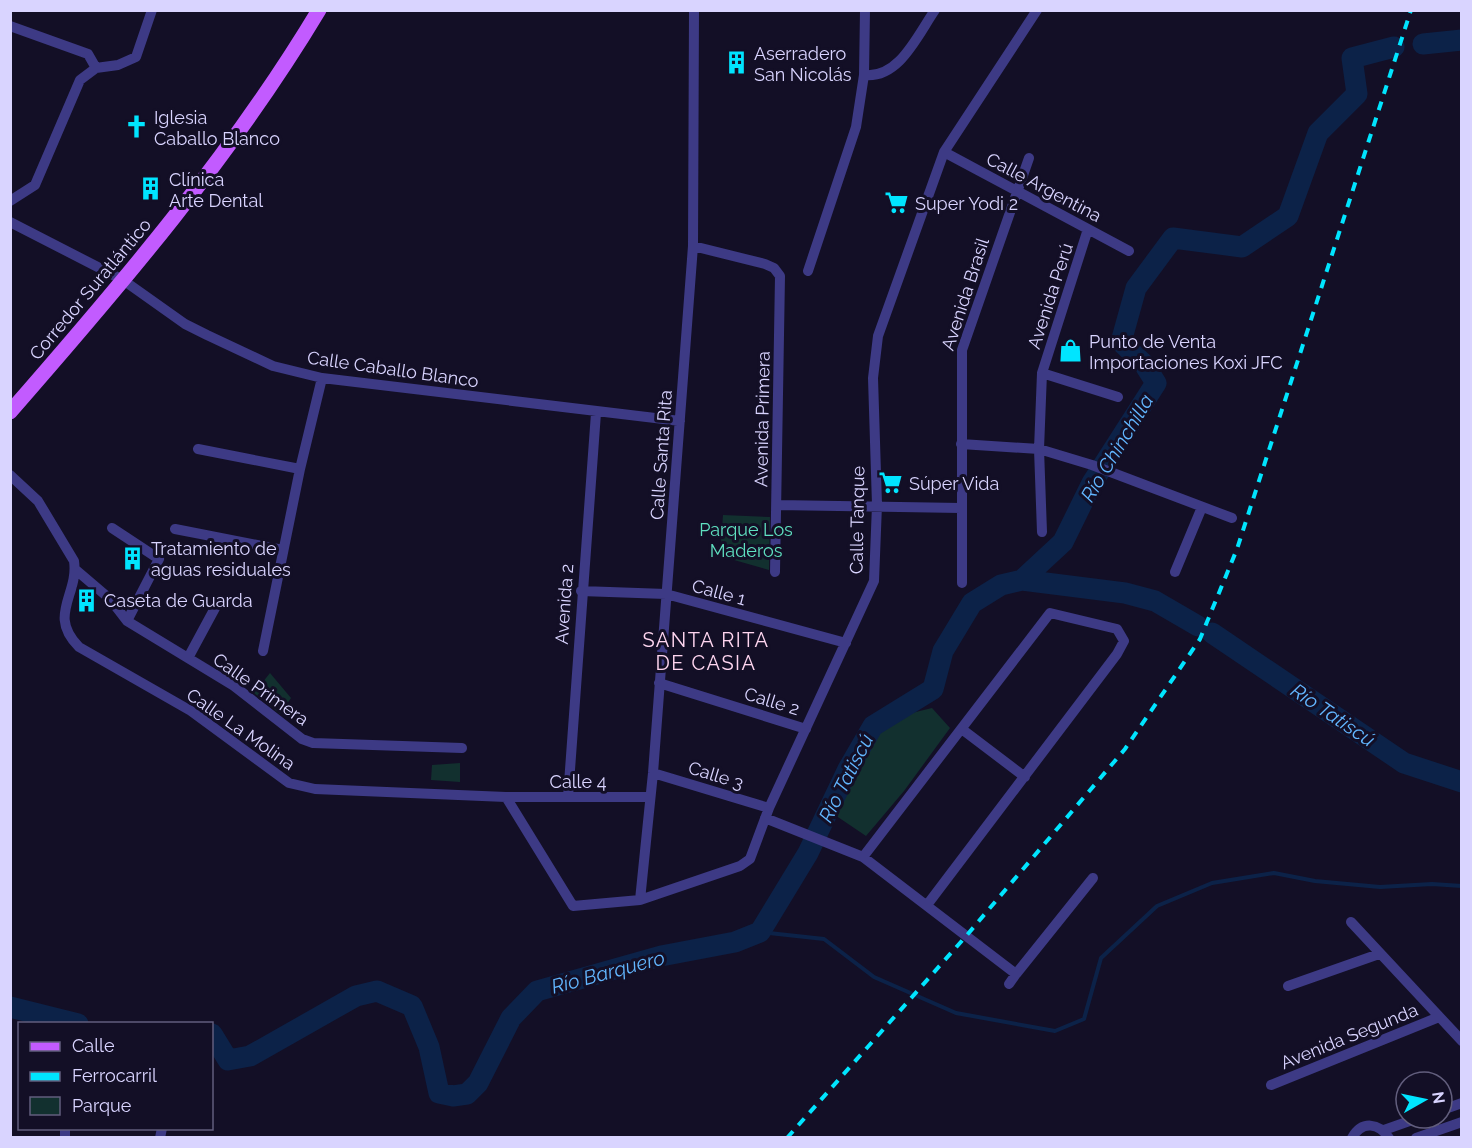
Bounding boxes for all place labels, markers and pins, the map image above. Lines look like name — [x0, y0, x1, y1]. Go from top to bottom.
place label: Aserradero San Nicolás — [754, 43, 852, 85]
building icon: Aserradero San Nicolás — [723, 50, 749, 76]
place label: Iglesia Caballo Blanco — [154, 107, 280, 149]
church icon: Iglesia Caballo Blanco — [123, 114, 149, 140]
place label: Clínica Arte Dental — [169, 169, 263, 211]
building icon: Clínica Arte Dental — [138, 176, 164, 202]
supermarket icon: Super Yodi 2 — [884, 190, 910, 216]
place label: Super Yodi 2 — [915, 193, 1018, 214]
place label: Punto de Venta Importaciones Koxi JFC — [1089, 331, 1283, 373]
shop icon: Punto de Venta Importaciones Koxi JFC — [1058, 338, 1084, 364]
supermarket icon: Súper Vida — [878, 470, 904, 496]
place label: Súper Vida — [909, 473, 999, 494]
place label: Tratamiento de aguas residuales — [151, 538, 291, 580]
building icon: Tratamiento de aguas residuales — [120, 545, 146, 571]
building icon: Caseta de Guarda — [73, 587, 99, 613]
place label: Caseta de Guarda — [104, 590, 253, 611]

